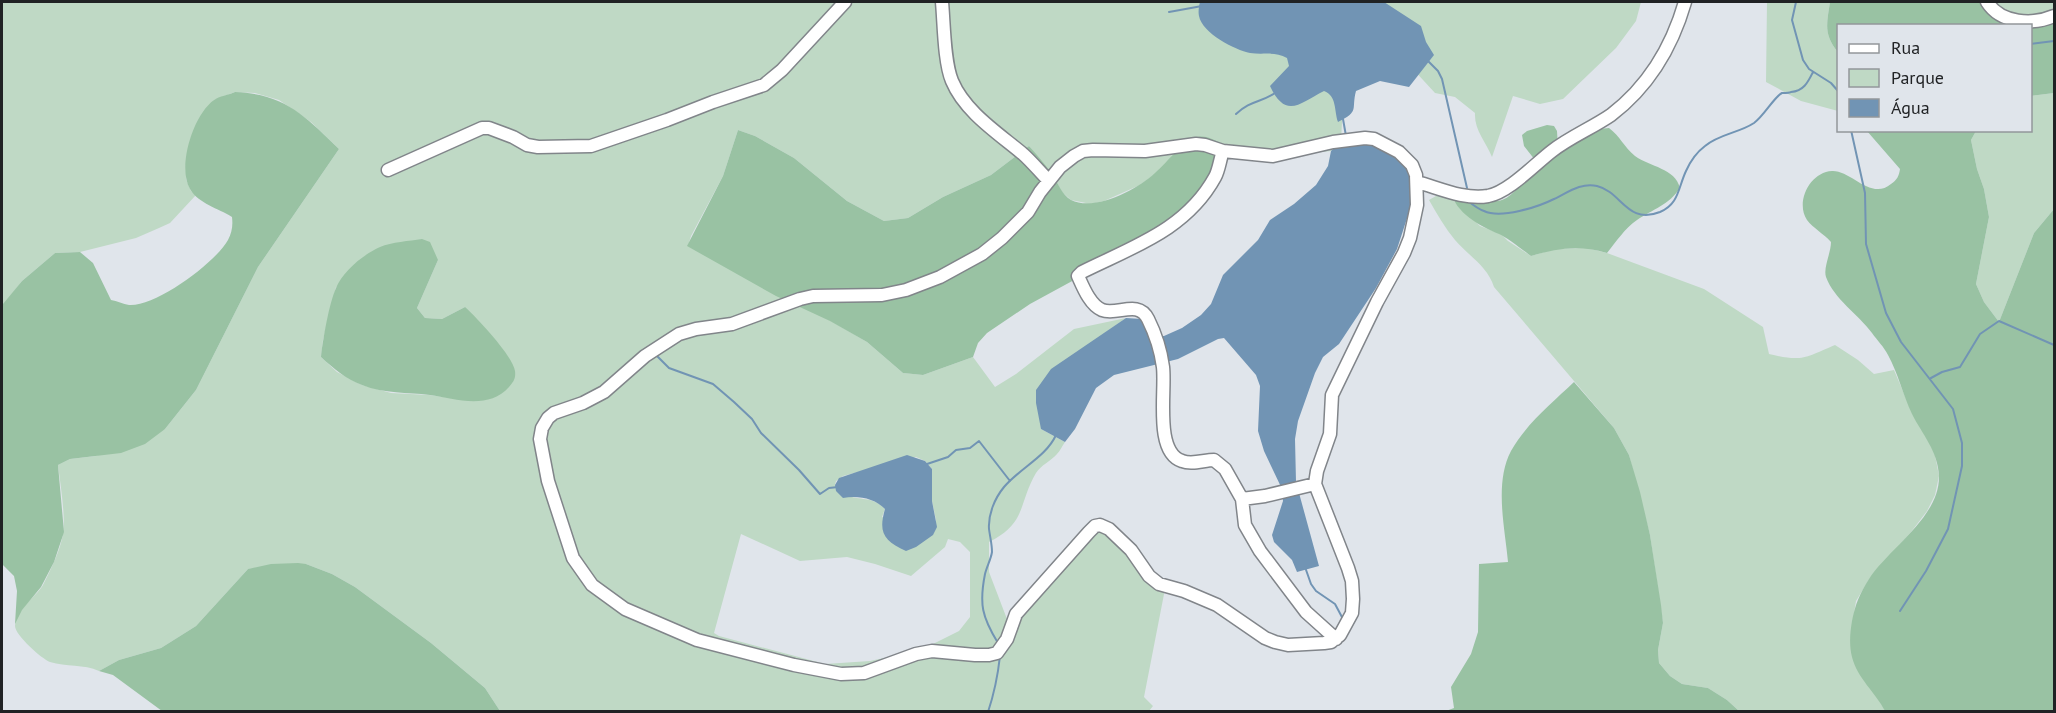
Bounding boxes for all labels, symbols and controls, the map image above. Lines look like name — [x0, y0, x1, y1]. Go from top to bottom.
legend — [1837, 24, 2032, 132]
text: Rua — [1891, 36, 1920, 59]
text: Parque — [1891, 66, 1944, 89]
text: Água — [1891, 96, 1930, 119]

